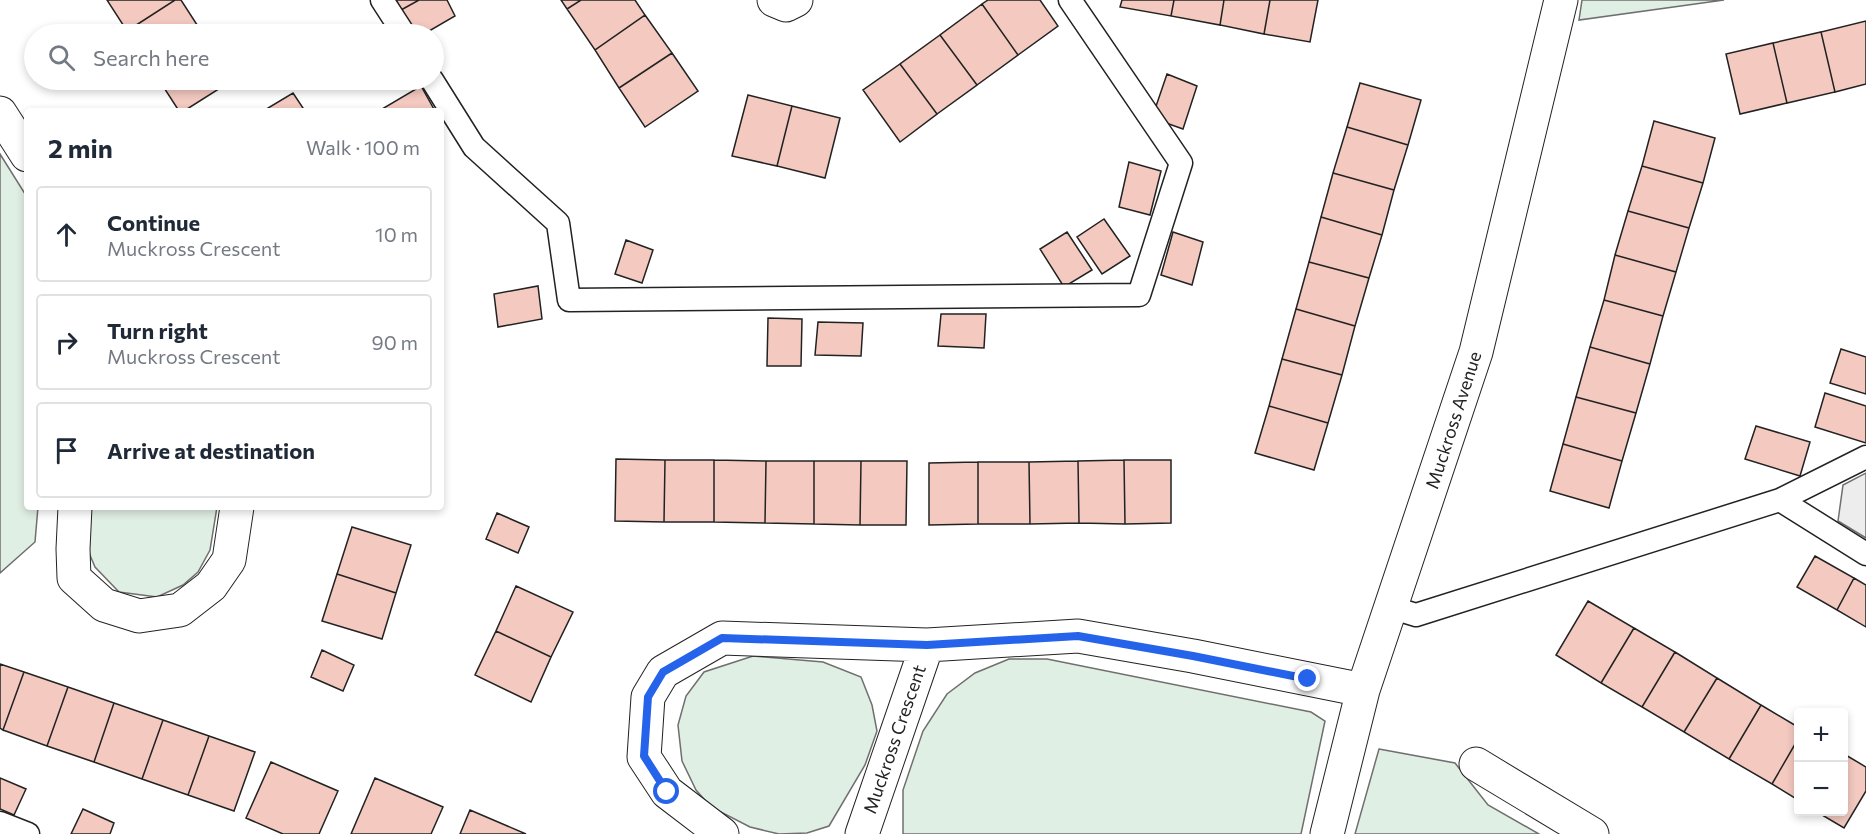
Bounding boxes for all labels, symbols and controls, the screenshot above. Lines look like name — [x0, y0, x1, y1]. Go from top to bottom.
search box — [24, 24, 444, 90]
icon: search — [45, 41, 78, 74]
text: Search here — [93, 44, 209, 71]
text: 2 min — [48, 132, 113, 163]
text: Walk · 100 m — [306, 135, 420, 159]
text: Continue — [107, 209, 200, 236]
icon: ahead — [50, 218, 83, 251]
text: 10 m — [375, 222, 418, 246]
text: Muckross Crescent — [107, 236, 281, 260]
text: Turn right — [107, 317, 208, 344]
icon: right — [50, 326, 83, 359]
text: 90 m — [372, 330, 418, 354]
text: Muckross Crescent — [107, 344, 281, 368]
street label: Muckross Avenue — [1420, 349, 1486, 491]
icon: arrive — [50, 434, 83, 467]
text: Arrive at destination — [107, 437, 315, 464]
street label: Muckross Crescent — [858, 662, 930, 816]
route end — [1294, 665, 1320, 691]
map controls — [1794, 708, 1848, 816]
button: + — [1794, 708, 1848, 762]
button: − — [1794, 762, 1848, 816]
route start — [653, 778, 679, 804]

